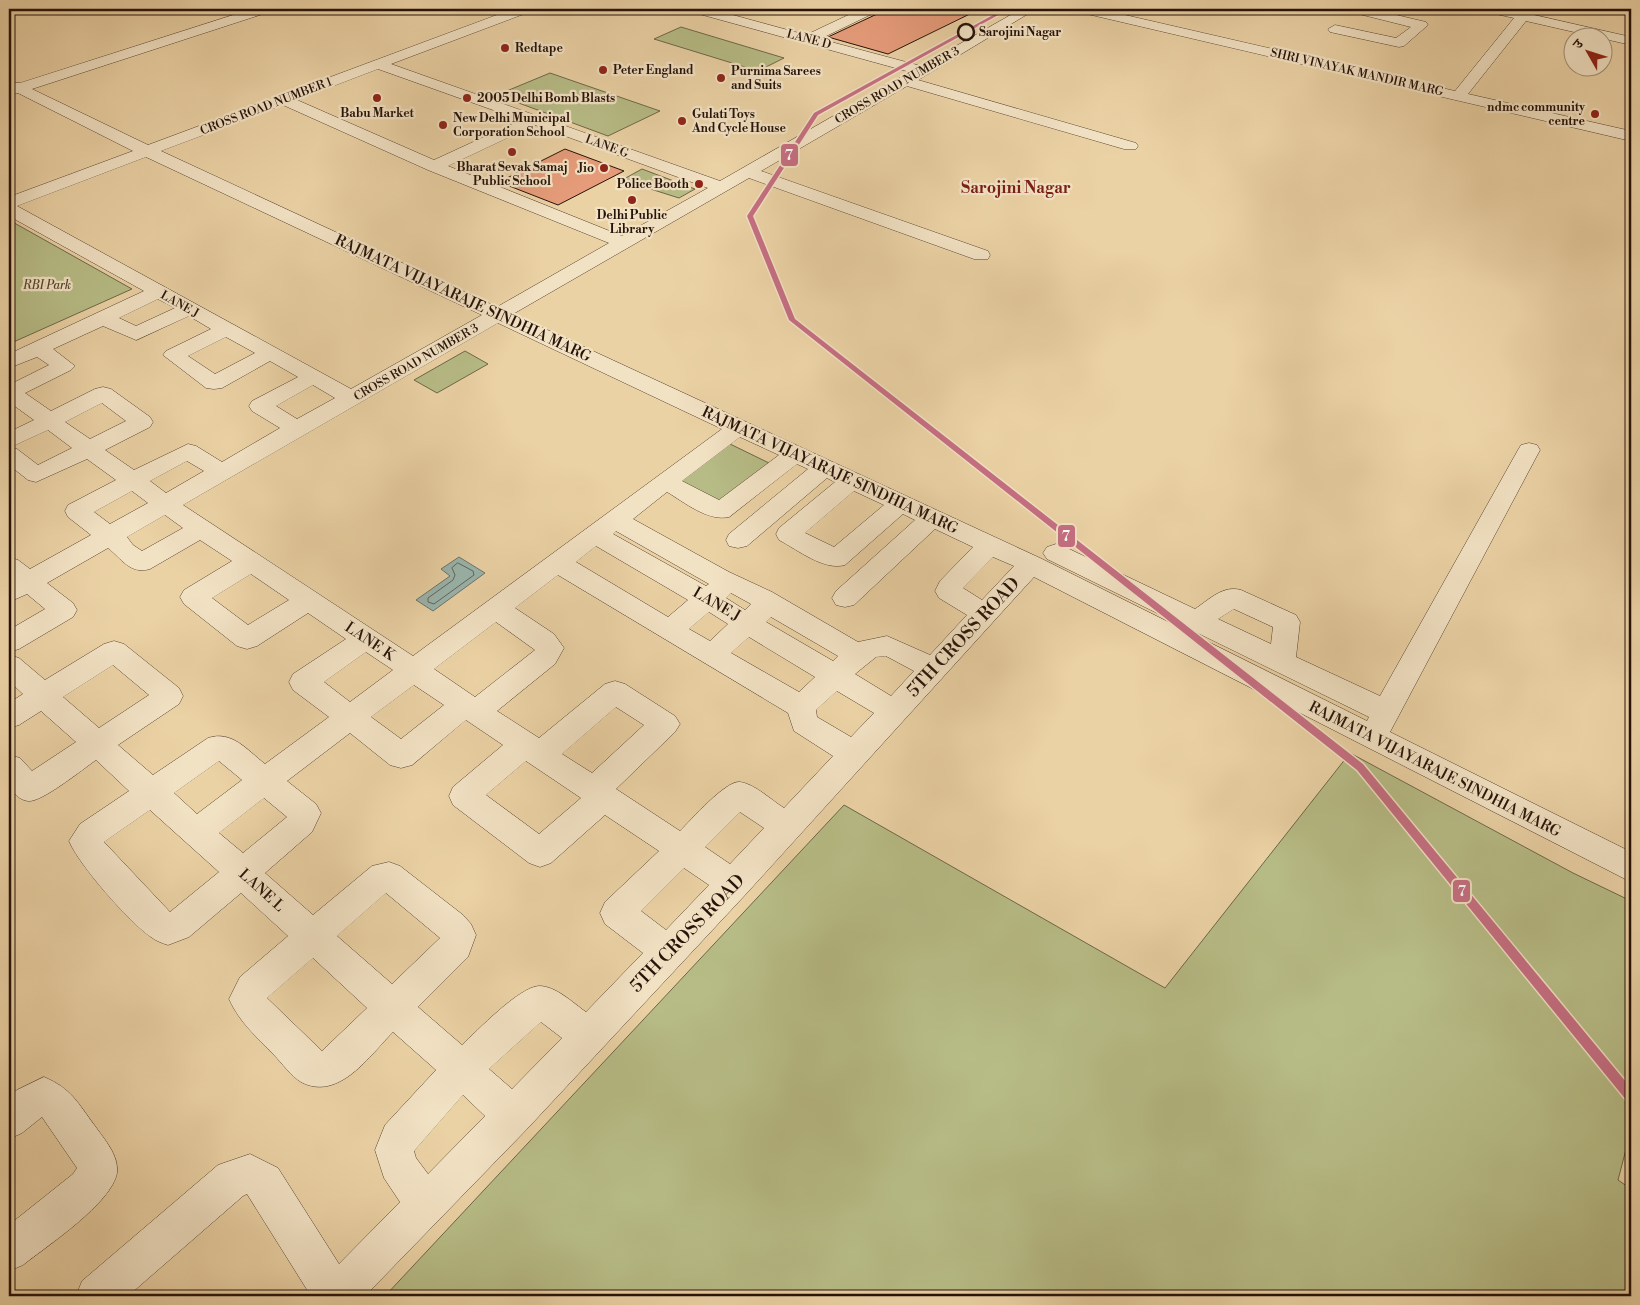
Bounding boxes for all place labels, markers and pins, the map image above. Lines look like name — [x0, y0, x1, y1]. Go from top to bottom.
marker: Sarojini Nagar — [957, 23, 975, 41]
place label: Sarojini Nagar — [979, 25, 1061, 40]
place label: Redtape — [515, 41, 563, 56]
marker: Redtape — [499, 42, 511, 54]
place label: Peter England — [613, 63, 694, 78]
marker: Peter England — [597, 64, 609, 76]
place label: Purnima Sarees and Suits — [731, 64, 821, 93]
marker: Purnima Sarees and Suits — [715, 72, 727, 84]
place label: 2005 Delhi Bomb Blasts — [477, 91, 615, 106]
marker: Babu Market — [371, 92, 383, 104]
marker: 2005 Delhi Bomb Blasts — [461, 92, 473, 104]
place label: ndmc community centre — [1487, 100, 1586, 129]
place label: Babu Market — [340, 106, 415, 121]
place label: Gulati Toys And Cycle House — [691, 107, 786, 136]
marker: ndmc community centre — [1589, 108, 1601, 120]
place label: New Delhi Municipal Corporation School — [453, 111, 570, 140]
marker: Gulati Toys And Cycle House — [676, 115, 688, 127]
marker: New Delhi Municipal Corporation School — [437, 119, 449, 131]
marker: Bharat Sevak Samaj Public School — [506, 146, 518, 158]
place label: Bharat Sevak Samaj Public School — [456, 160, 568, 189]
place label: Jio — [576, 161, 594, 176]
marker: Jio — [598, 162, 610, 174]
place label: Police Booth — [617, 177, 690, 192]
marker: Police Booth — [693, 178, 705, 190]
marker: Delhi Public Library — [626, 194, 638, 206]
place label: Delhi Public Library — [597, 208, 667, 237]

